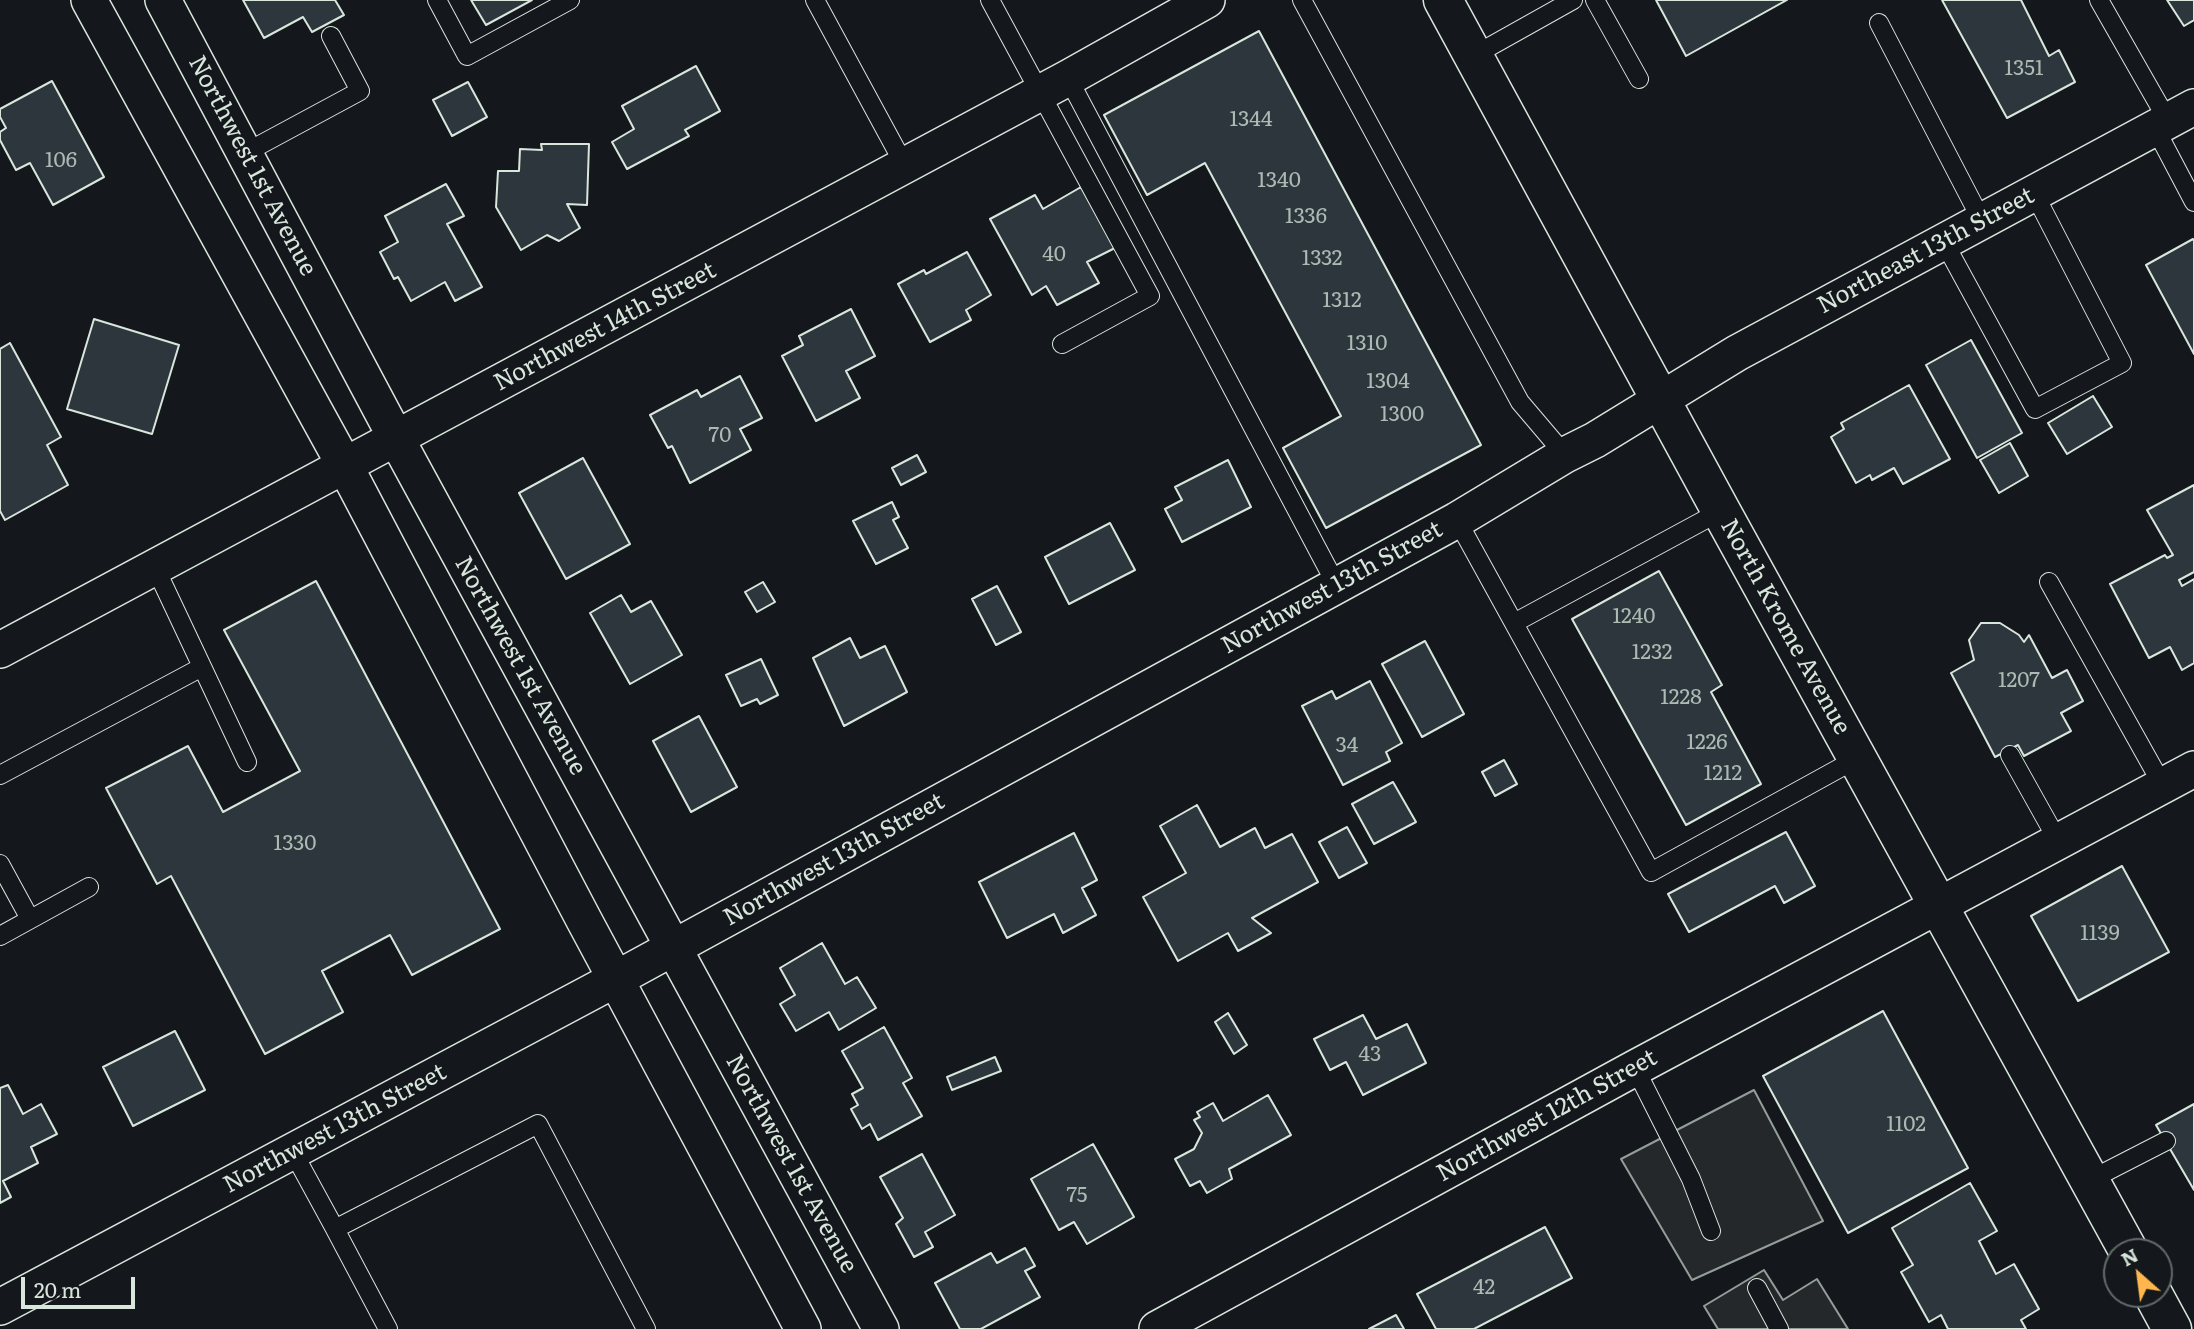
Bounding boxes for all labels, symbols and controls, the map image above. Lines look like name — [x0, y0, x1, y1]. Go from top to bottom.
street label: Northwest 1st Avenue — [182, 51, 322, 281]
house number: 1351 — [2004, 56, 2044, 82]
house number: 1344 — [1230, 107, 1272, 133]
house number: 106 — [45, 148, 77, 174]
house number: 1340 — [1257, 168, 1301, 194]
street label: Northeast 13th Street — [1813, 182, 2039, 320]
house number: 1336 — [1285, 204, 1327, 230]
house number: 40 — [1042, 242, 1066, 268]
house number: 1332 — [1302, 246, 1342, 272]
street label: Northwest 14th Street — [489, 256, 721, 398]
house number: 1312 — [1322, 288, 1362, 314]
house number: 1310 — [1347, 331, 1387, 357]
house number: 1304 — [1366, 369, 1410, 395]
house number: 1300 — [1380, 402, 1424, 428]
house number: 70 — [709, 423, 731, 449]
street label: North Krome Avenue — [1714, 514, 1856, 740]
street label: Northwest 13th Street — [1217, 515, 1447, 661]
street label: Northwest 1st Avenue — [448, 552, 592, 780]
house number: 1240 — [1613, 604, 1655, 630]
house number: 1232 — [1632, 640, 1672, 666]
house number: 1207 — [1998, 668, 2040, 694]
house number: 1228 — [1660, 685, 1702, 711]
house number: 1226 — [1686, 730, 1728, 756]
house number: 34 — [1336, 733, 1358, 759]
house number: 1212 — [1704, 761, 1742, 787]
street label: Northwest 13th Street — [719, 787, 949, 933]
house number: 1330 — [274, 831, 316, 857]
house number: 1139 — [2080, 921, 2120, 947]
house number: 43 — [1359, 1042, 1381, 1068]
street label: Northwest 12th Street — [1432, 1043, 1662, 1189]
street label: Northwest 1st Avenue — [719, 1050, 863, 1278]
street label: Northwest 13th Street — [219, 1058, 451, 1200]
house number: 1102 — [1886, 1112, 1926, 1138]
house number: 75 — [1067, 1183, 1087, 1209]
north arrow — [2103, 1238, 2173, 1308]
text: N — [2115, 1240, 2143, 1272]
scale bar — [24, 1262, 138, 1306]
text: 20 m — [34, 1273, 81, 1304]
house number: 42 — [1473, 1275, 1495, 1301]

